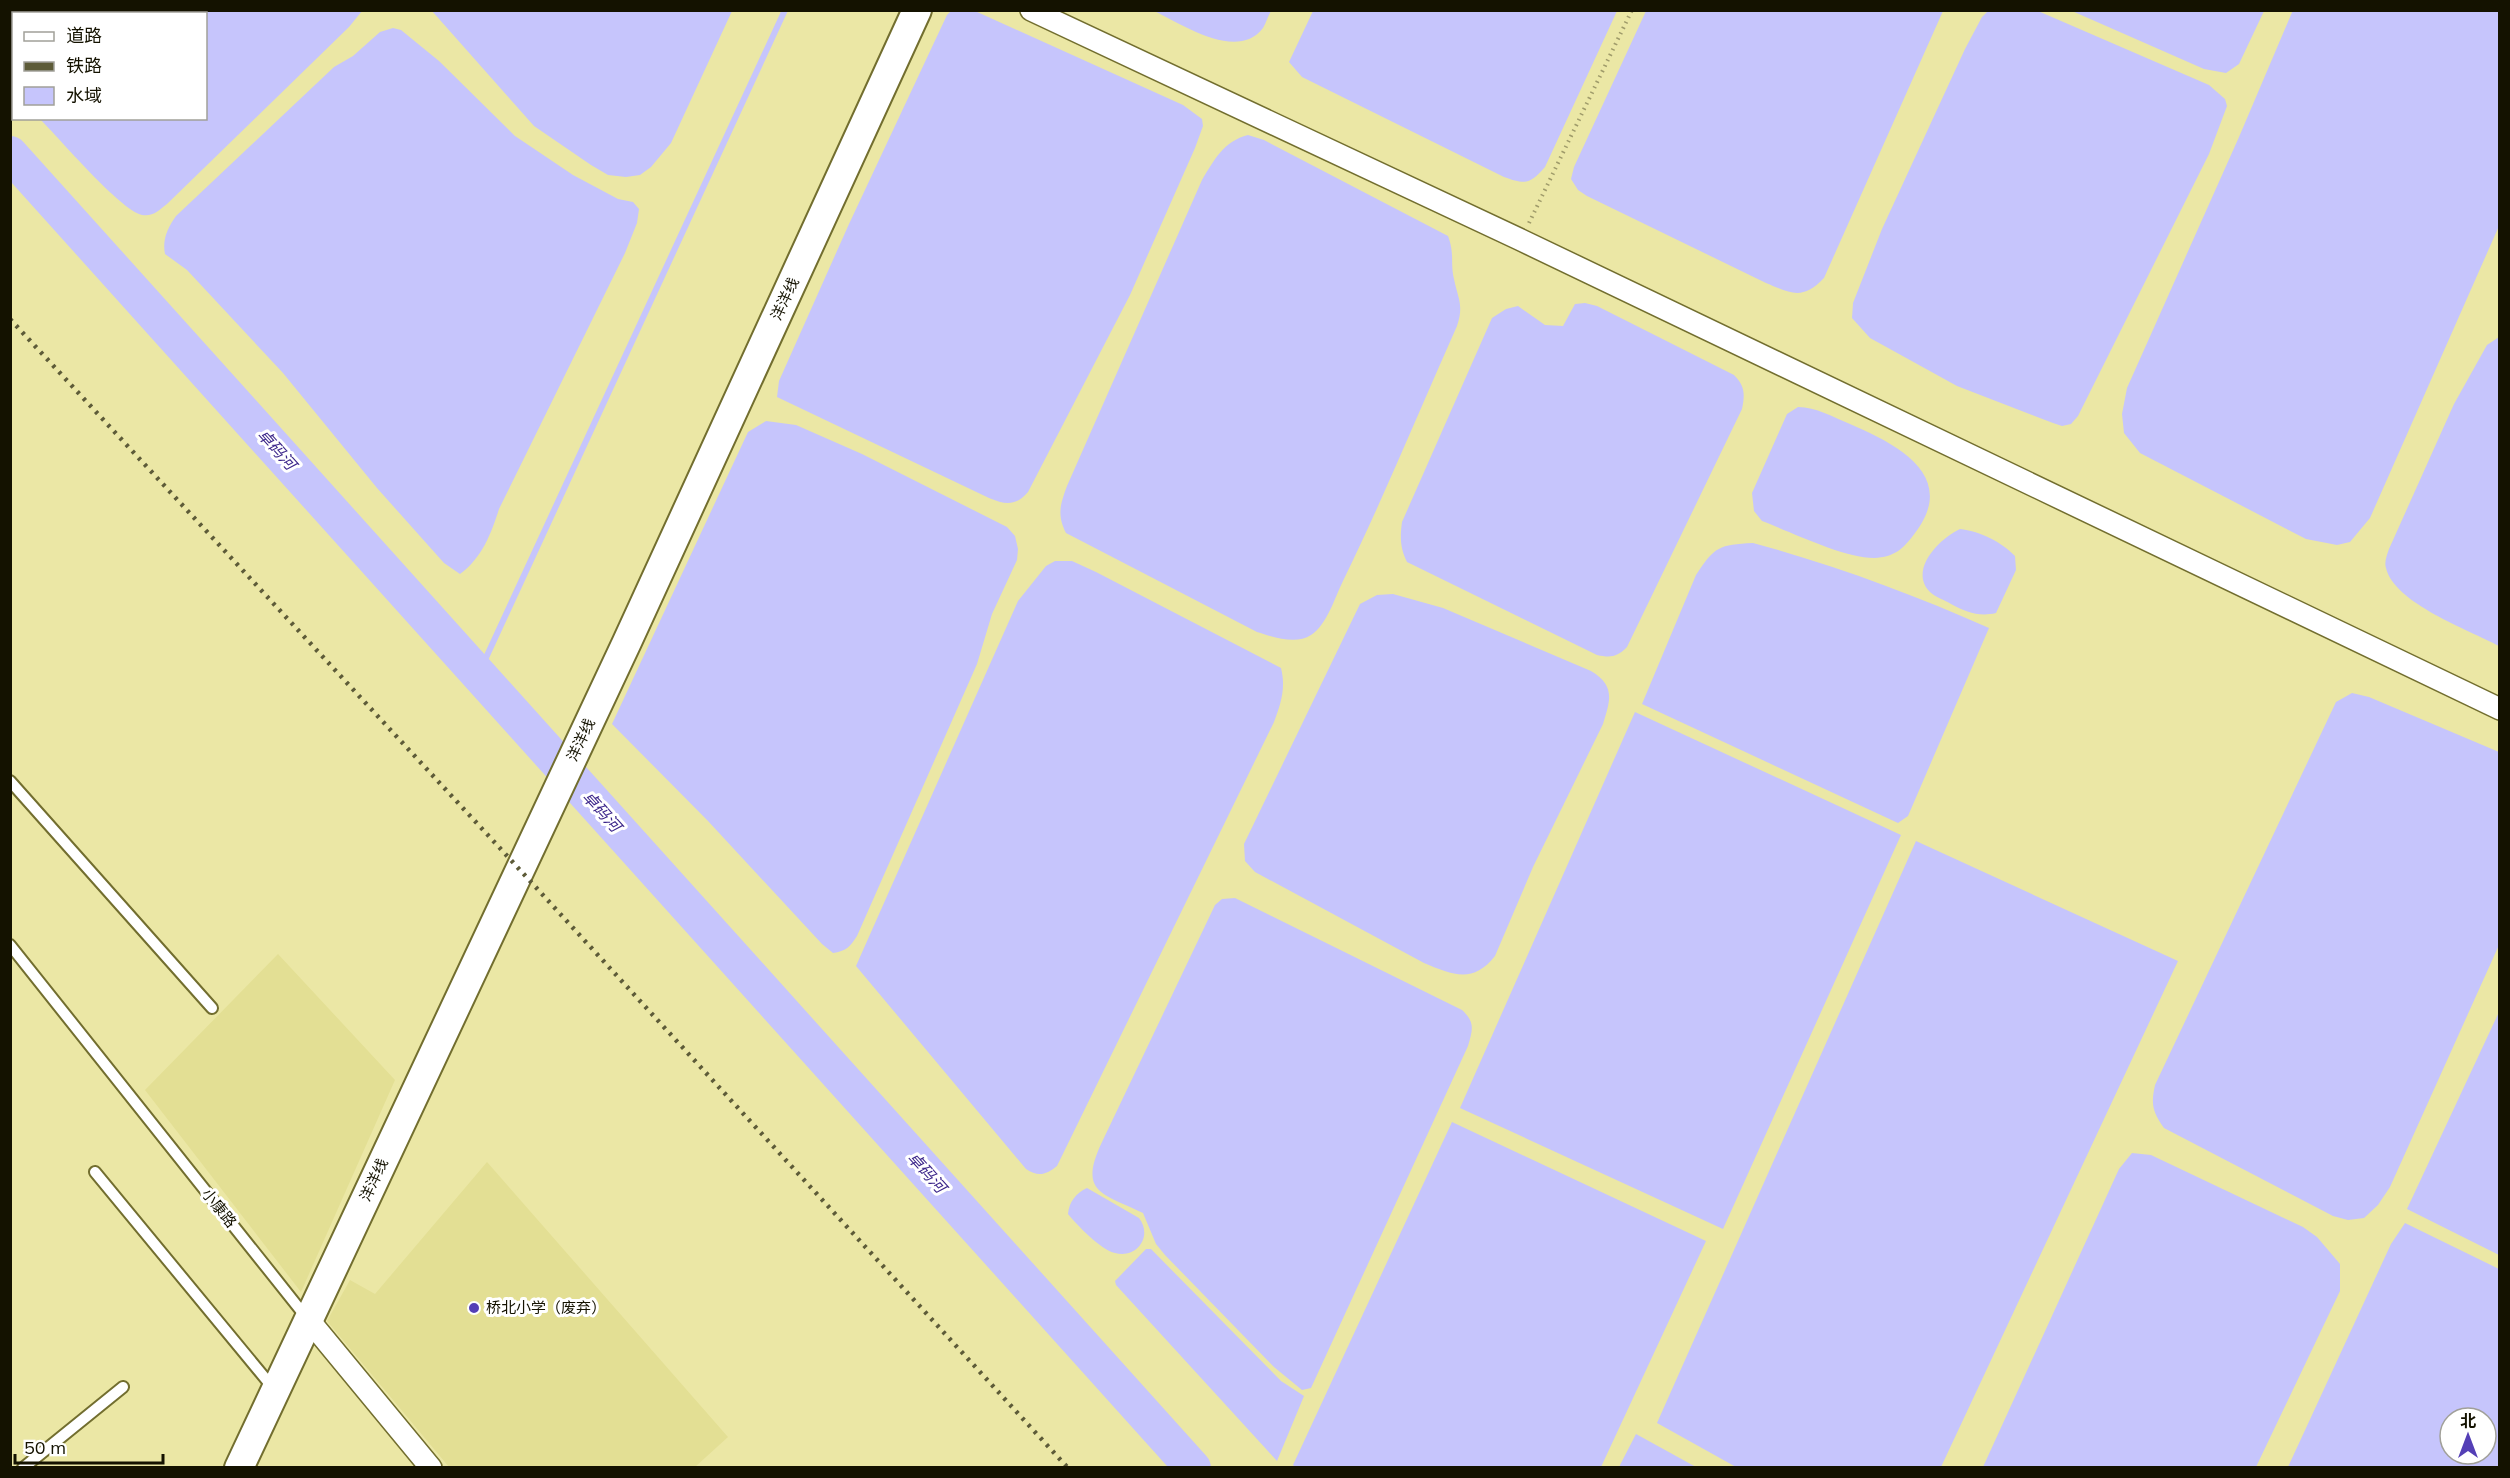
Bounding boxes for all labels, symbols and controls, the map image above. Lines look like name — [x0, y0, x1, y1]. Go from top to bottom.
legend — [12, 12, 207, 120]
text: 道路 — [66, 24, 102, 47]
text: 铁路 — [66, 54, 102, 77]
text: 水域 — [66, 84, 102, 107]
street label: 洋洋线 — [766, 274, 803, 323]
water label: 卓码河 — [254, 424, 302, 476]
street label: 洋洋线 — [562, 715, 599, 764]
water label: 卓码河 — [579, 786, 627, 838]
water label: 卓码河 — [904, 1147, 952, 1199]
street label: 洋洋线 — [355, 1155, 392, 1204]
street label: 小康路 — [198, 1184, 241, 1231]
place label: 桥北小学（废弃） — [486, 1298, 606, 1317]
marker: 桥北小学（废弃） — [467, 1301, 481, 1315]
north arrow — [2438, 1406, 2498, 1466]
text: 北 — [2460, 1411, 2476, 1431]
scale bar — [15, 1427, 164, 1465]
text: 50 m — [24, 1436, 66, 1459]

